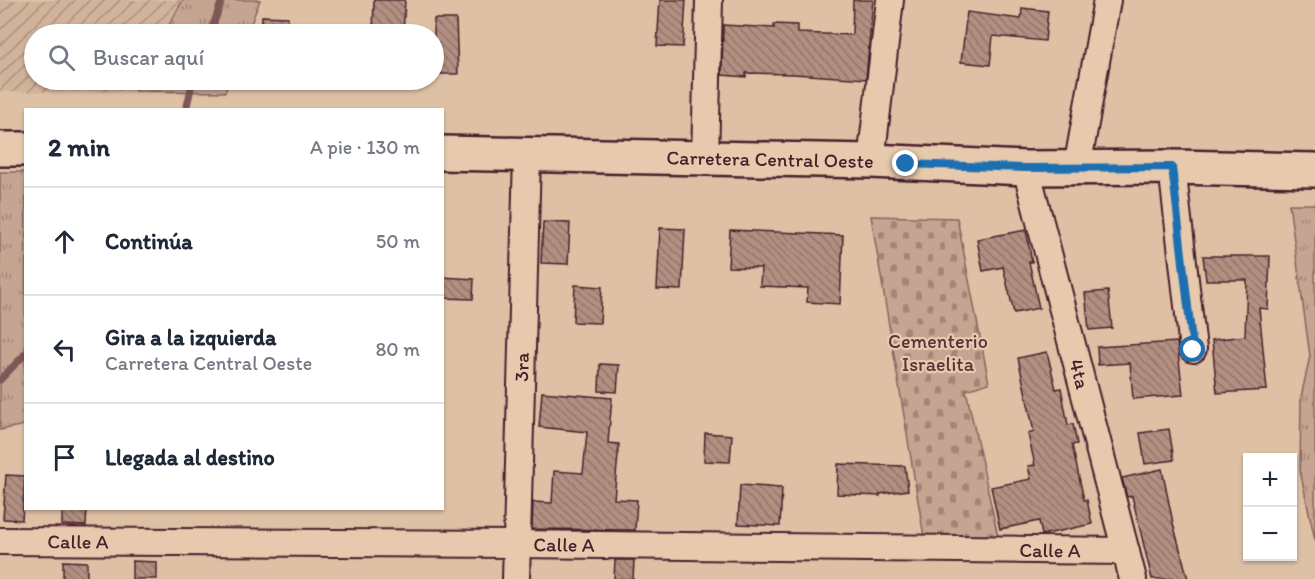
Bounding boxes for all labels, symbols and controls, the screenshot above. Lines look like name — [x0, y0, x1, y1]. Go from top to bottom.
search box — [24, 24, 444, 90]
icon: search — [45, 41, 78, 74]
text: Buscar aquí — [93, 44, 204, 71]
text: 2 min — [48, 131, 110, 163]
text: A pie · 130 m — [310, 135, 420, 159]
street label: Carretera Central Oeste — [666, 145, 874, 173]
route end — [892, 150, 918, 176]
icon: ahead — [48, 225, 81, 258]
text: Continúa — [105, 228, 193, 255]
text: 50 m — [376, 229, 420, 253]
text: Gira a la izquierda — [105, 324, 276, 351]
park label: Cementerio Israelita — [888, 329, 988, 376]
icon: left — [48, 333, 81, 366]
route start — [1179, 336, 1205, 362]
text: 80 m — [375, 337, 420, 361]
text: Carretera Central Oeste — [105, 351, 312, 375]
street label: 3ra — [509, 352, 534, 382]
street label: 4ta — [1064, 357, 1095, 392]
icon: arrive — [48, 441, 81, 474]
text: Llegada al destino — [105, 444, 275, 471]
map controls — [1243, 453, 1297, 561]
button: + — [1243, 453, 1297, 507]
button: − — [1243, 507, 1297, 561]
street label: Calle A — [47, 529, 109, 554]
street label: Calle A — [533, 532, 595, 557]
street label: Calle A — [1019, 538, 1081, 562]

